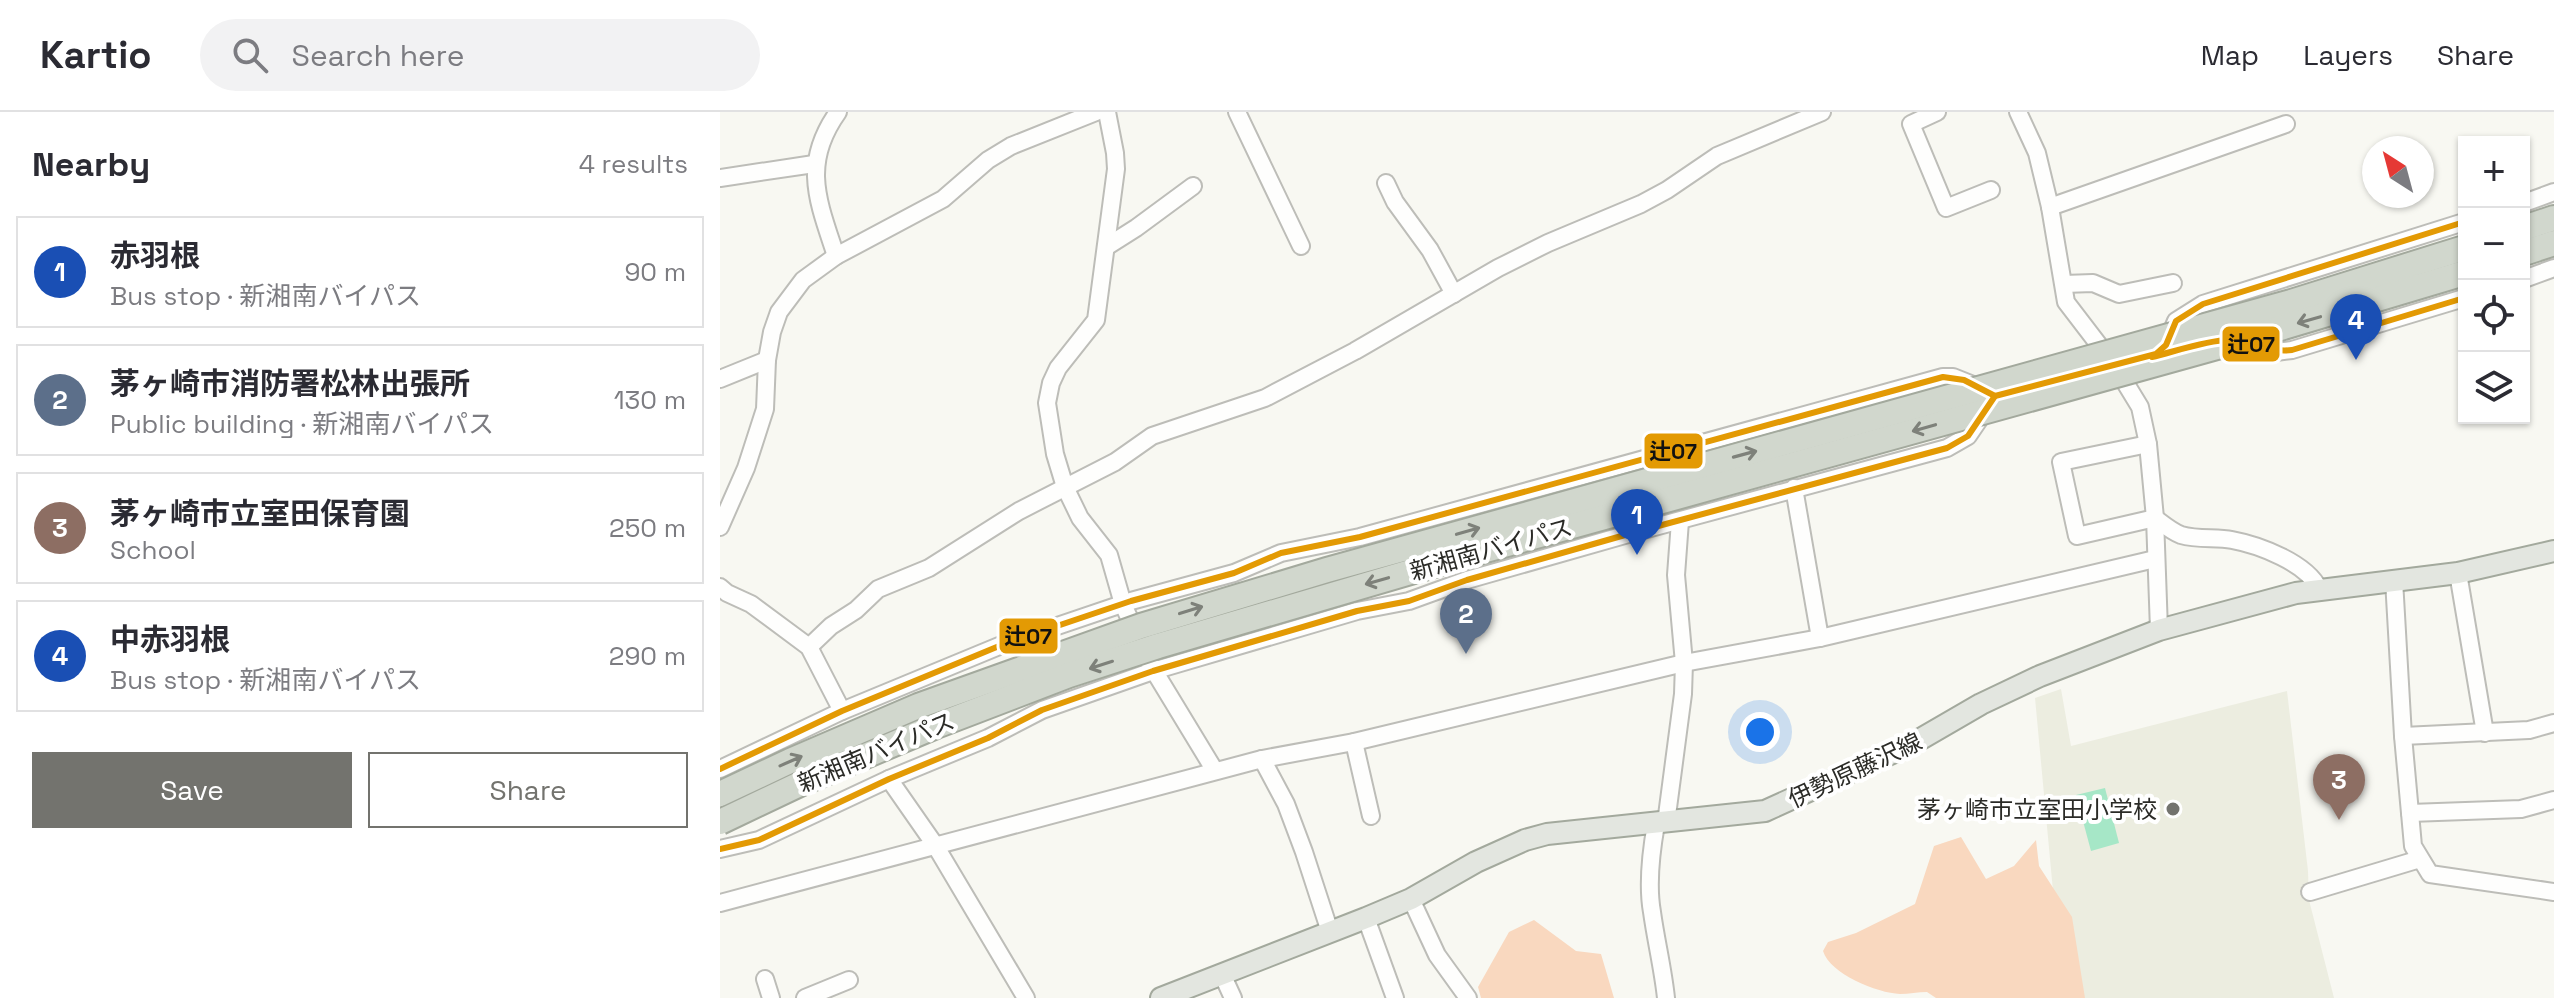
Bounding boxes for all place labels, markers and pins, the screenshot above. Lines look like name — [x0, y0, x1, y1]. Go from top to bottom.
pin: 4 — [2330, 294, 2382, 360]
pin: 1 — [1611, 489, 1663, 555]
pin: 2 — [1440, 588, 1492, 654]
pin: 3 — [2313, 754, 2365, 820]
place label: 茅ヶ崎市立室田小学校 — [1917, 794, 2157, 825]
marker: 茅ヶ崎市立室田小学校 — [2164, 800, 2182, 818]

